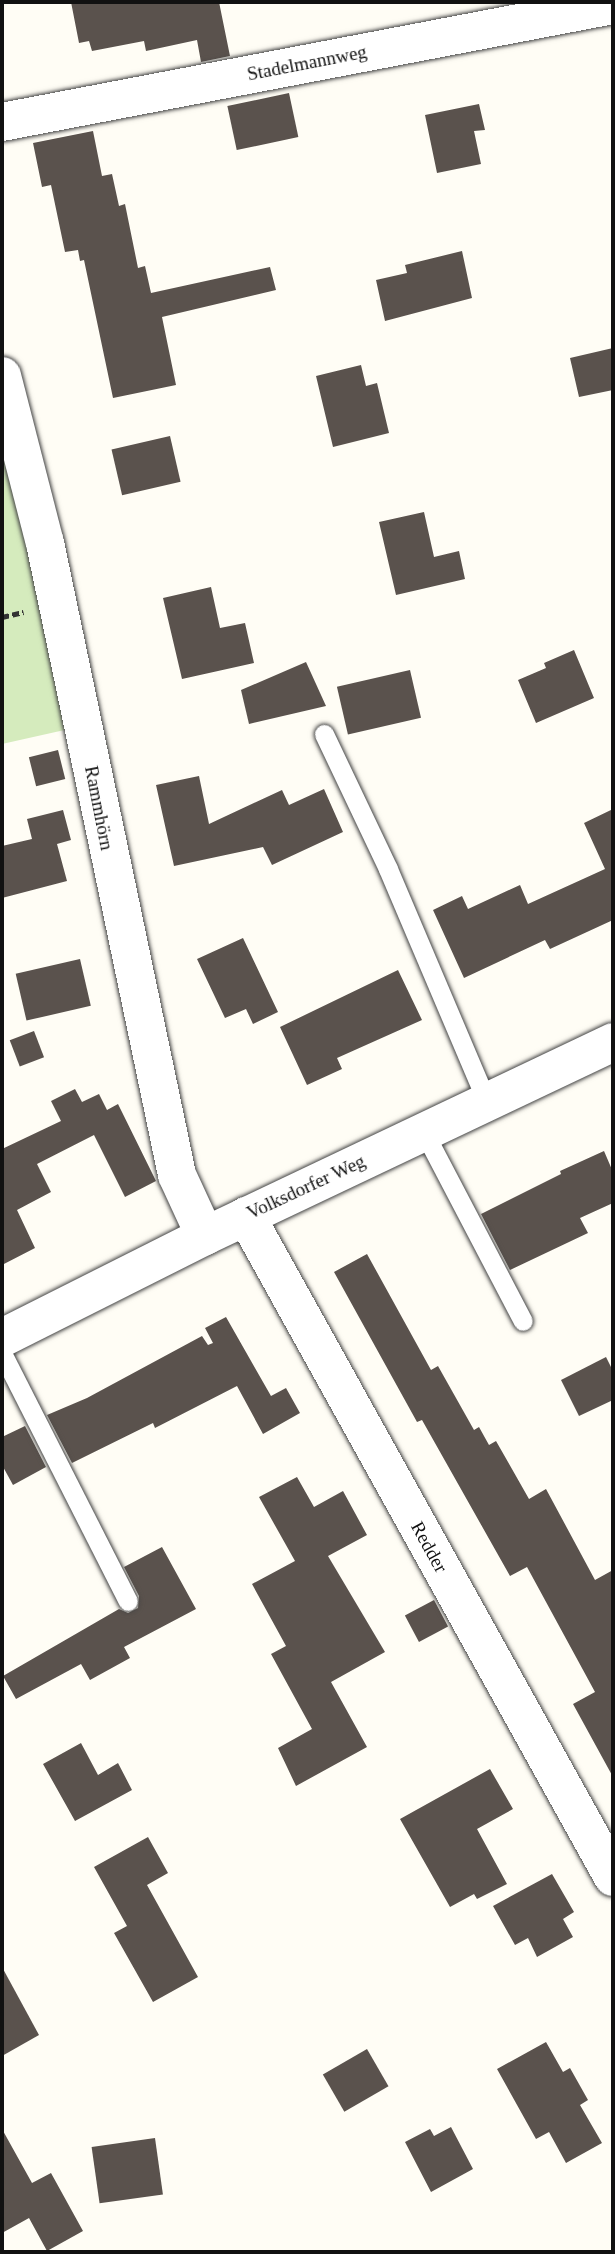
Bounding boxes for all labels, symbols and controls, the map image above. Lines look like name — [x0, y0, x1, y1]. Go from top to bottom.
street label: Stadelmannweg — [245, 40, 369, 86]
street label: Rammhörn — [80, 764, 118, 852]
street label: Volksdorfer Weg — [243, 1150, 369, 1224]
street label: Redder — [406, 1517, 452, 1577]

